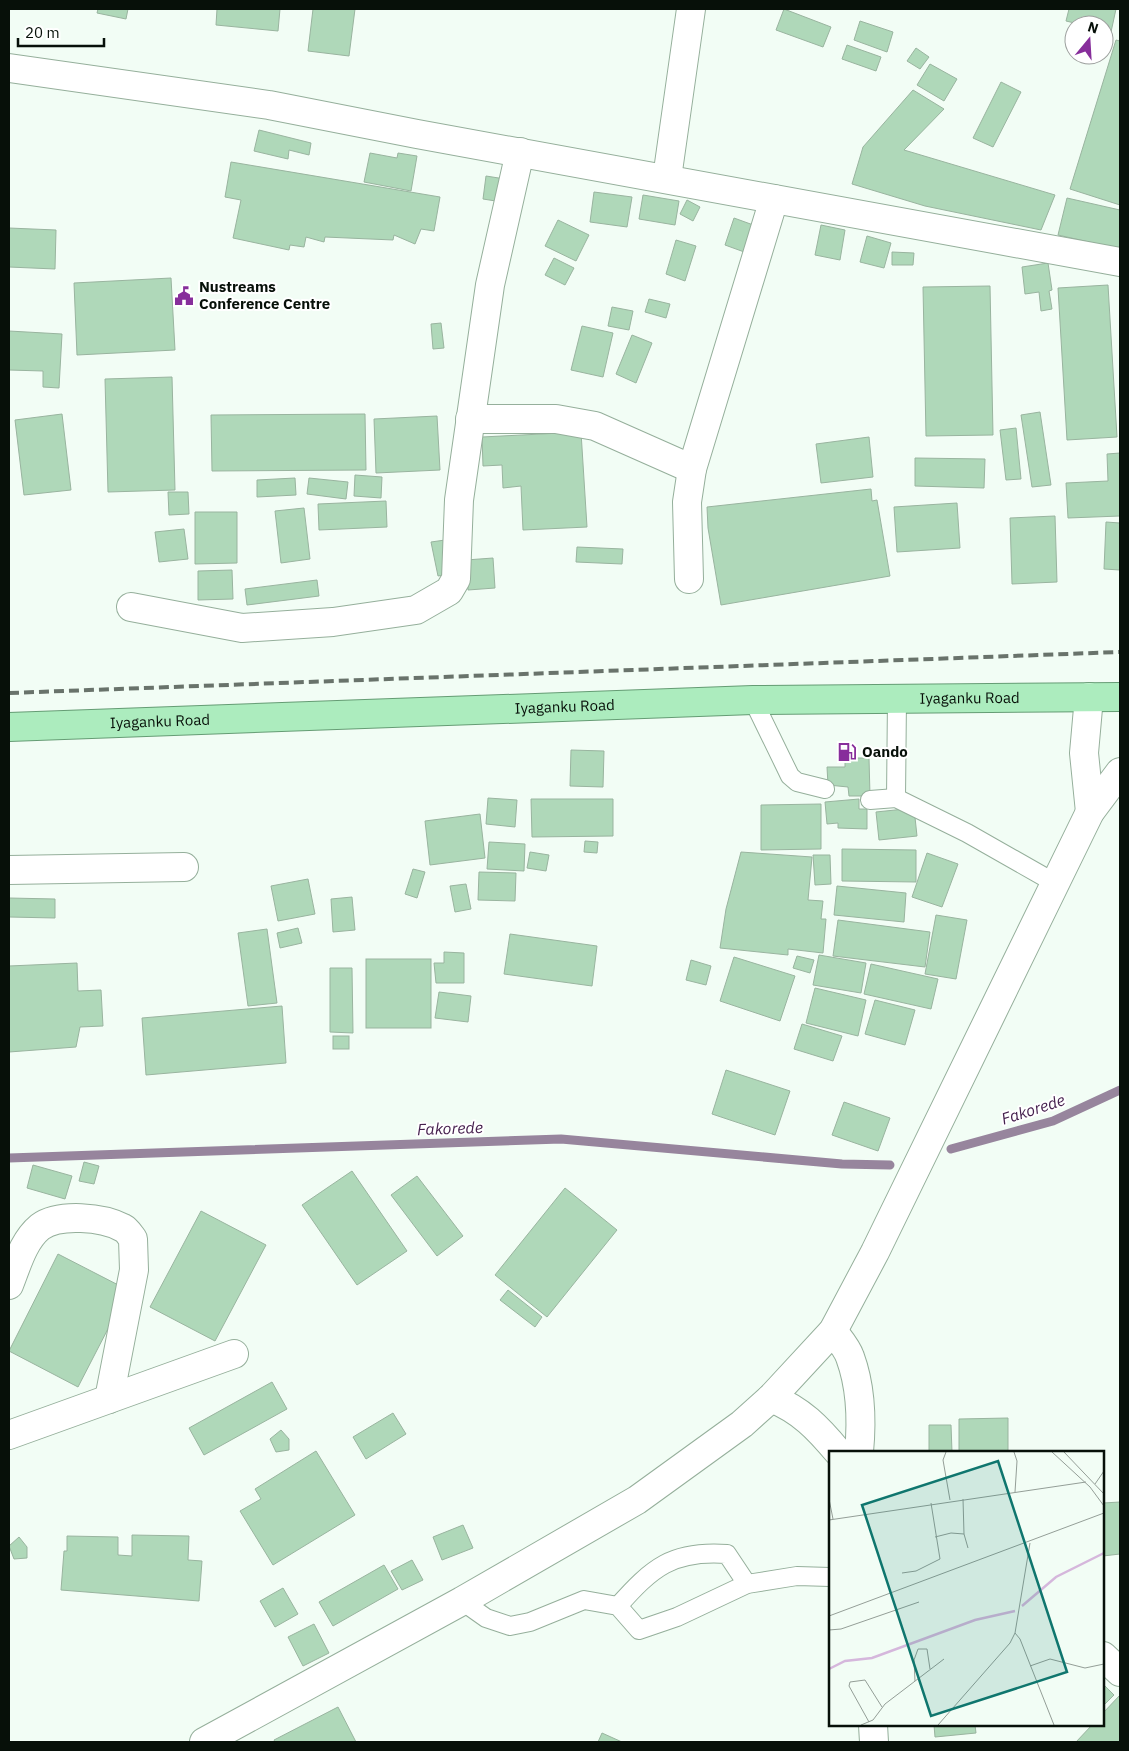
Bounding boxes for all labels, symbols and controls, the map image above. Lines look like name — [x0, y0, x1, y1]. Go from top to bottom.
scale bar — [18, 15, 104, 47]
north arrow — [1064, 15, 1114, 65]
text: N — [1085, 18, 1101, 38]
text: 20 m — [25, 23, 60, 42]
place label: Nustreams Conference Centre — [199, 277, 330, 313]
public building icon: Nustreams Conference Centre — [173, 285, 195, 307]
street label: Iyaganku Road — [919, 688, 1020, 708]
street label: Iyaganku Road — [514, 695, 615, 718]
street label: Iyaganku Road — [110, 710, 210, 732]
fuel station icon: Oando — [836, 741, 858, 763]
place label: Oando — [862, 742, 908, 761]
water label: Fakorede — [999, 1089, 1067, 1129]
water label: Fakorede — [417, 1117, 483, 1139]
inset map — [829, 1451, 1104, 1726]

